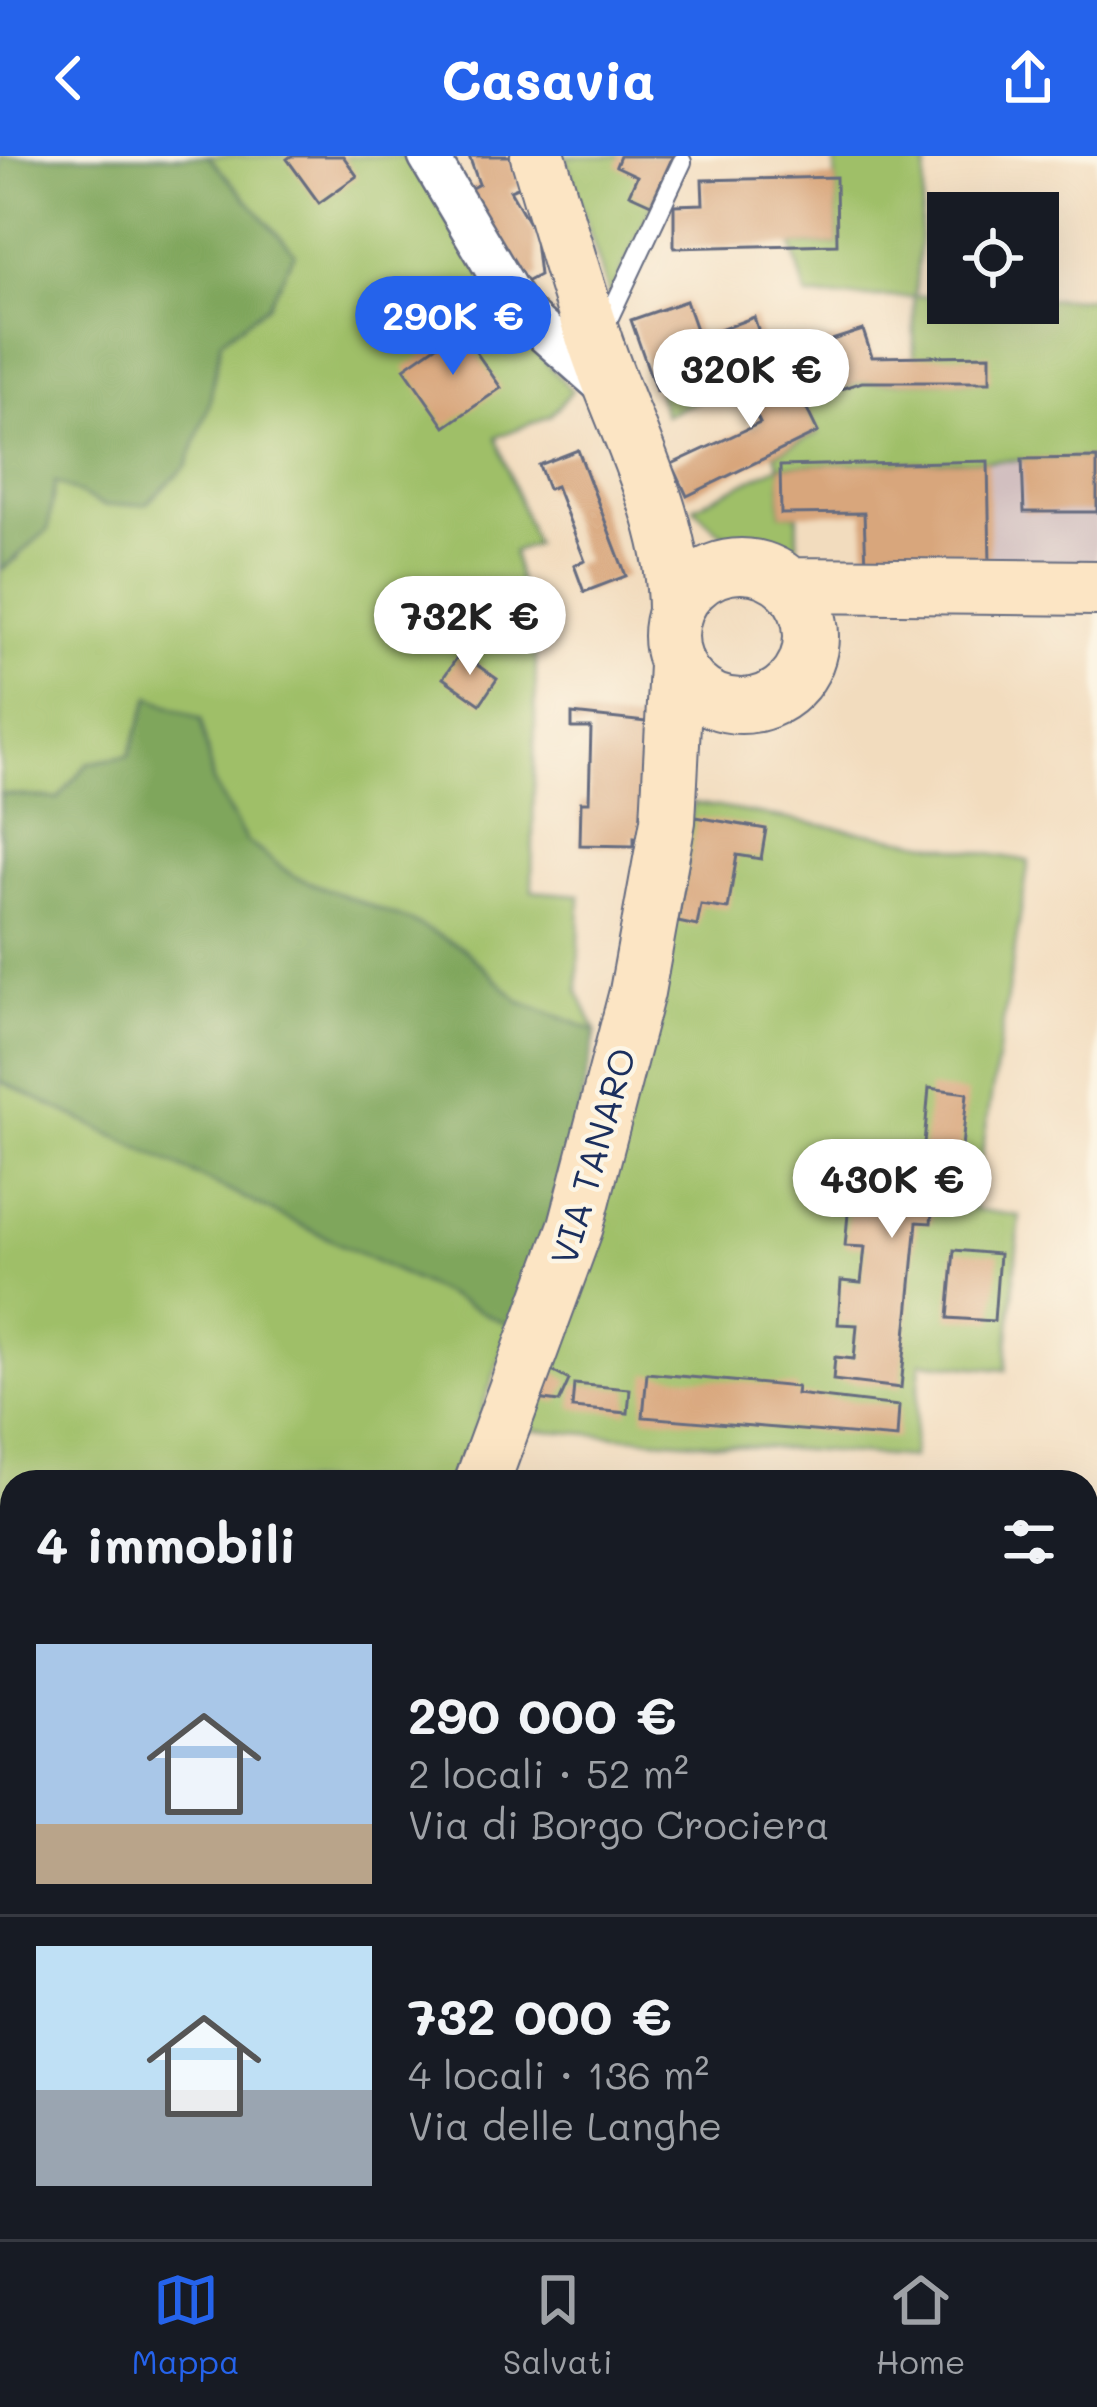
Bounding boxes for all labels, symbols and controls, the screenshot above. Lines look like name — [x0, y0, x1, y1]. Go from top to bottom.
text: Casavia — [441, 43, 656, 114]
icon: back — [36, 45, 102, 111]
icon: share — [995, 45, 1061, 111]
map controls — [927, 192, 1059, 324]
button: locate — [927, 192, 1059, 324]
pin: 290K € — [355, 276, 551, 378]
text: 290K € — [382, 289, 524, 340]
pin: 320K € — [653, 329, 849, 431]
text: 320K € — [680, 342, 822, 393]
pin: 732K € — [372, 576, 568, 678]
text: 732K € — [401, 589, 539, 640]
street label: VIA TANARO — [539, 1042, 645, 1270]
pin: 430K € — [794, 1139, 990, 1241]
text: 430K € — [820, 1152, 964, 1203]
text: 4 immobili — [36, 1509, 297, 1576]
icon: filters — [996, 1509, 1062, 1575]
text: 290 000 € — [408, 1680, 676, 1747]
icon: home — [132, 1692, 276, 1836]
text: 2 locali · 52 m² — [408, 1747, 689, 1798]
text: Via di Borgo Crociera — [408, 1798, 830, 1849]
text: 732 000 € — [408, 1981, 672, 2048]
icon: home — [132, 1994, 276, 2138]
text: 4 locali · 136 m² — [408, 2048, 709, 2099]
text: Via delle Langhe — [408, 2099, 722, 2150]
tab: Mappa — [131, 2267, 240, 2382]
tab: Salvati — [503, 2267, 613, 2382]
tab: Home — [876, 2267, 966, 2382]

